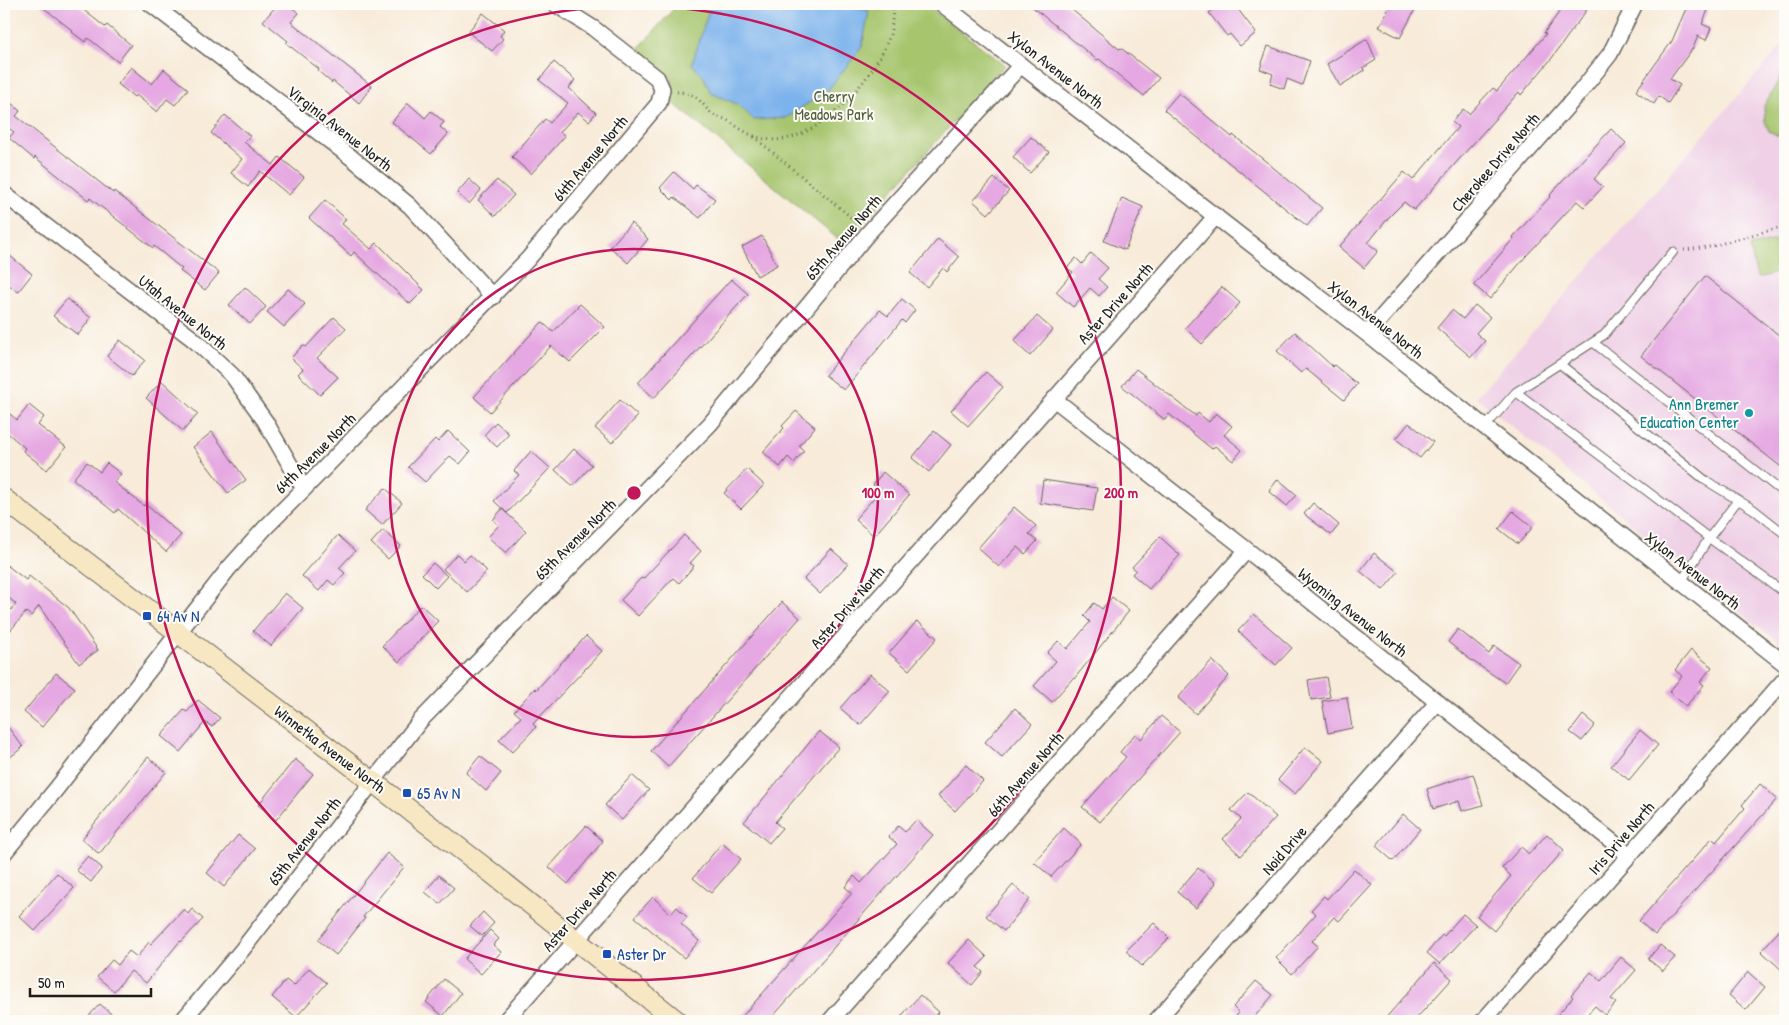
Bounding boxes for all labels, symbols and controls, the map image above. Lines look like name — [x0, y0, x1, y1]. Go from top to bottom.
street label: Xylon Avenue North — [1004, 25, 1109, 113]
street label: Virginia Avenue North — [283, 80, 397, 176]
park label: Cherry Meadows Park — [795, 85, 874, 125]
street label: Cherokee Drive North — [1446, 108, 1544, 216]
street label: 64th Avenue North — [548, 110, 633, 206]
street label: 65th Avenue North — [800, 189, 886, 284]
street label: Aster Drive North — [1072, 257, 1158, 349]
street label: Utah Avenue North — [134, 269, 232, 355]
street label: Xylon Avenue North — [1324, 275, 1429, 363]
place label: Ann Bremer Education Center — [1640, 393, 1739, 433]
marker: Ann Bremer Education Center — [1743, 407, 1755, 419]
street label: 64th Avenue North — [270, 408, 360, 498]
text: 100 m — [862, 482, 894, 503]
text: 200 m — [1104, 482, 1138, 503]
centre of rings — [625, 484, 643, 502]
street label: 65th Avenue North — [530, 493, 621, 584]
street label: Xylon Avenue North — [1641, 526, 1746, 614]
street label: Aster Drive North — [805, 561, 889, 653]
street label: Wyoming Avenue North — [1294, 562, 1412, 662]
place label: 64 Av N — [157, 605, 199, 627]
marker: 64 Av N — [141, 610, 153, 622]
street label: Winnetka Avenue North — [270, 700, 390, 798]
street label: 66th Avenue North — [982, 726, 1068, 821]
place label: 65 Av N — [417, 782, 460, 804]
marker: 65 Av N — [401, 787, 413, 799]
street label: 65th Avenue North — [262, 792, 346, 890]
street label: Iris Drive North — [1583, 796, 1659, 879]
street label: Noid Drive — [1256, 820, 1312, 879]
street label: Aster Drive North — [537, 864, 621, 956]
place label: Aster Dr — [617, 943, 666, 965]
marker: Aster Dr — [601, 948, 613, 960]
scale bar — [30, 965, 151, 997]
text: 50 m — [38, 972, 65, 993]

